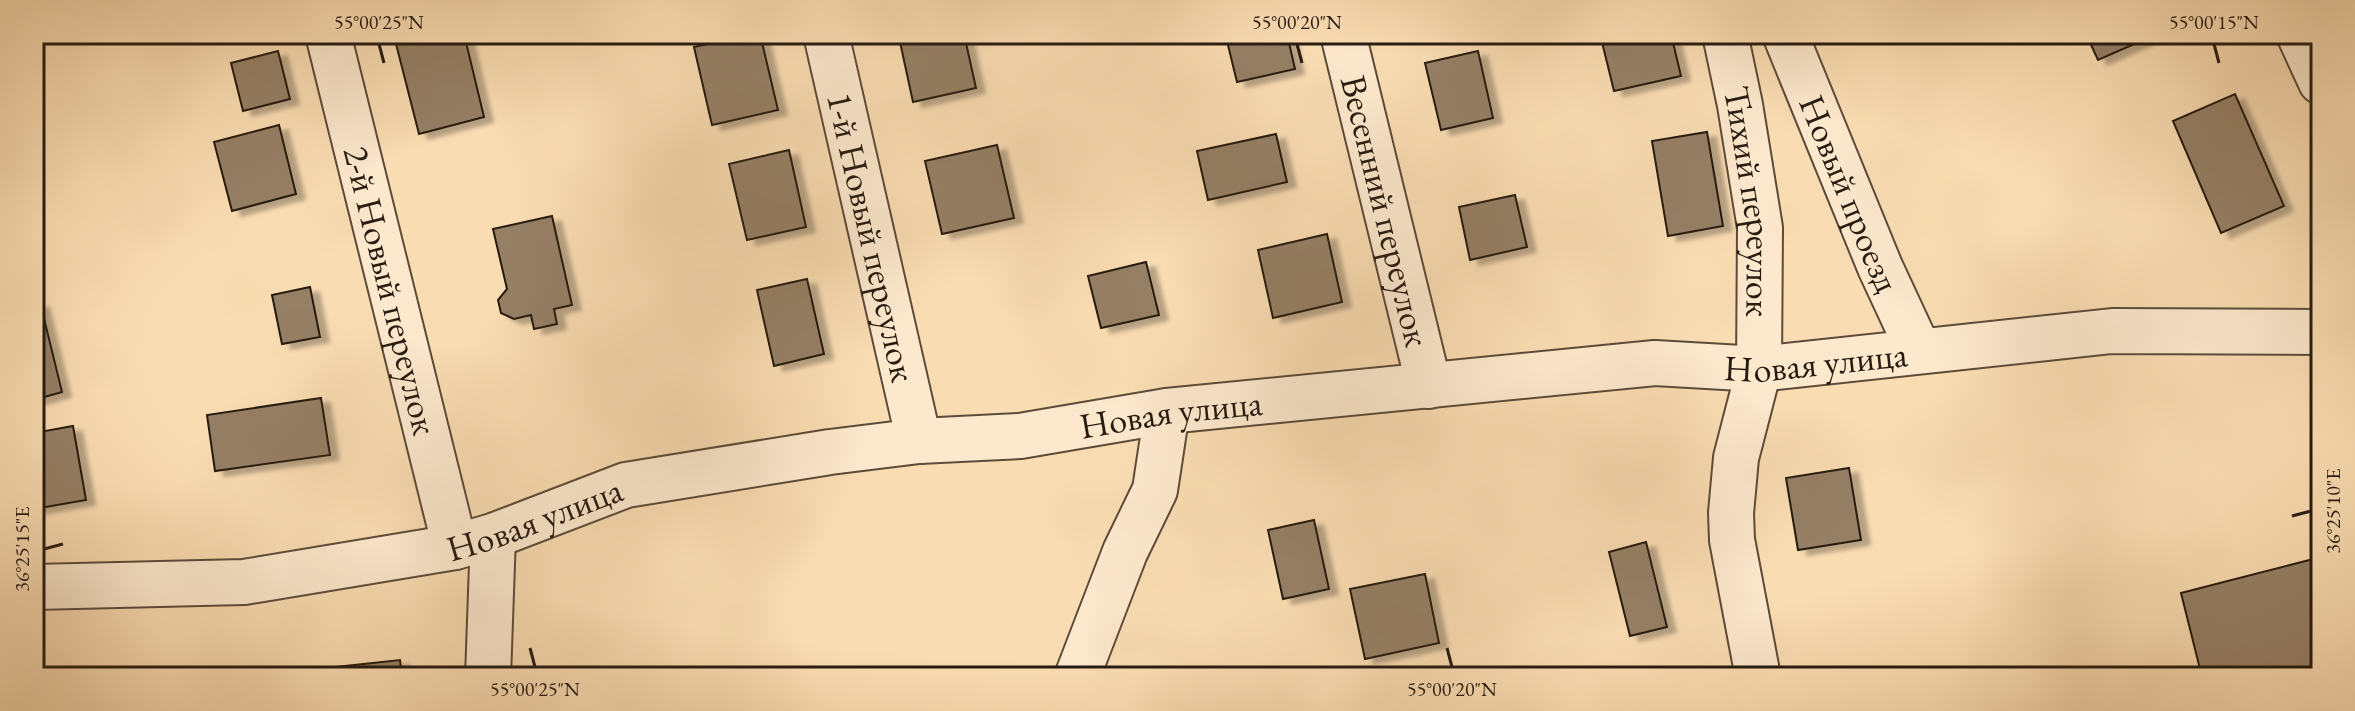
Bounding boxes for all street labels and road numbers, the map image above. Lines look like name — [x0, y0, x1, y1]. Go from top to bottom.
street label: Весенний переулок — [1330, 70, 1442, 351]
street label: Тихий переулок — [1713, 82, 1784, 317]
street label: 1-й Новый переулок — [816, 87, 928, 386]
street label: Новый проезд — [1789, 88, 1912, 299]
street label: 2-й Новый переулок — [333, 141, 450, 440]
street label: Новая улица — [1723, 330, 1910, 393]
street label: Новая улица — [1076, 378, 1265, 449]
street label: Новая улица — [441, 465, 629, 572]

